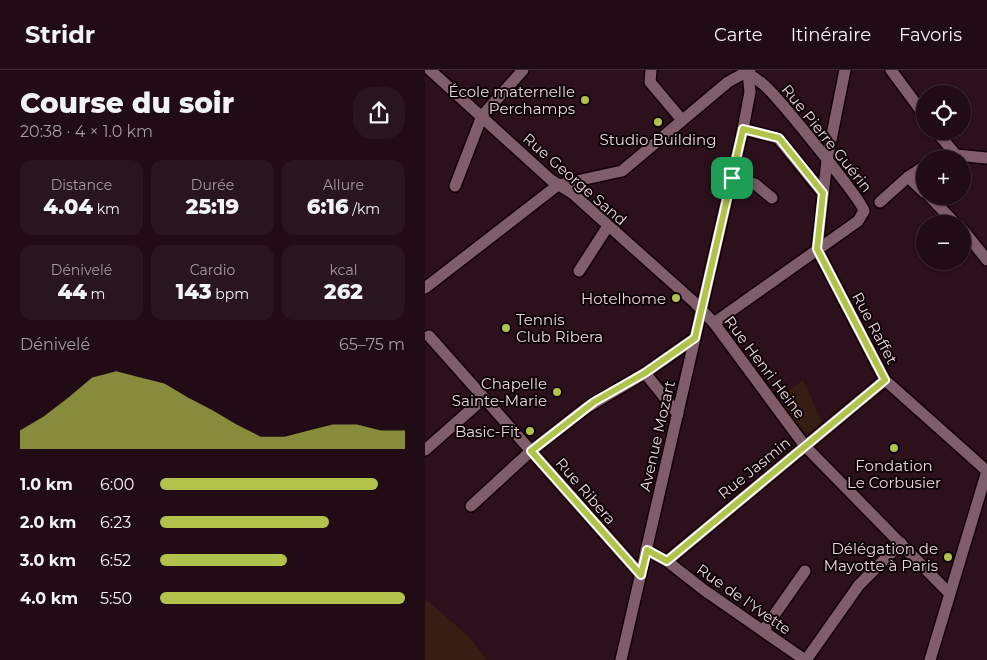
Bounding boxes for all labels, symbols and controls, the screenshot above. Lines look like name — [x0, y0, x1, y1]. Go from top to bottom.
text: Stridr — [25, 20, 95, 49]
text: Carte — [714, 24, 763, 46]
text: Itinéraire — [791, 24, 871, 46]
text: Favoris — [899, 24, 962, 46]
street label: Rue Pierre Guérin — [778, 80, 876, 196]
place label: École maternelle Perchamps — [448, 82, 575, 118]
map controls — [916, 85, 971, 270]
button: locate — [916, 85, 971, 140]
text: Course du soir — [20, 86, 234, 120]
button: share — [353, 87, 405, 139]
marker: École maternelle Perchamps — [579, 94, 591, 106]
marker: Studio Building — [652, 116, 664, 128]
text: 20:38 · 4 × 1.0 km — [20, 122, 153, 141]
street label: Rue George Sand — [519, 129, 631, 229]
place label: Studio Building — [599, 130, 717, 149]
button: + — [916, 150, 971, 205]
pin — [711, 157, 753, 199]
icon: arrive — [718, 164, 746, 192]
text: Distance — [51, 176, 112, 194]
text: Durée — [191, 176, 234, 194]
text: Allure — [323, 176, 364, 194]
text: 4.04 — [43, 194, 93, 219]
text: 25:19 — [186, 194, 239, 219]
text: 6:16 — [307, 194, 349, 219]
text: km — [93, 200, 120, 218]
text: /km — [349, 200, 380, 218]
button: − — [916, 215, 971, 270]
text: Dénivelé — [51, 261, 112, 279]
text: Cardio — [190, 261, 235, 279]
text: kcal — [330, 261, 357, 279]
text: 44 — [58, 279, 87, 304]
text: 143 — [176, 279, 212, 304]
text: 262 — [324, 279, 363, 304]
text: m — [87, 285, 105, 303]
text: bpm — [212, 285, 249, 303]
place label: Hotelhome — [581, 289, 666, 308]
street label: Rue Raffet — [848, 289, 902, 367]
marker: Hotelhome — [670, 292, 682, 304]
place label: Tennis Club Ribera — [516, 310, 603, 346]
street label: Rue Henri Heine — [720, 312, 810, 422]
marker: Tennis Club Ribera — [500, 322, 512, 334]
text: Dénivelé — [20, 335, 90, 354]
text: 65–75 m — [339, 335, 405, 354]
place label: Chapelle Sainte-Marie — [452, 374, 547, 410]
street label: Avenue Mozart — [635, 379, 679, 493]
marker: Chapelle Sainte-Marie — [551, 386, 563, 398]
place label: Basic-Fit — [455, 422, 520, 441]
marker: Basic-Fit — [524, 425, 536, 437]
street label: Rue Jasmin — [714, 433, 794, 503]
marker: Fondation Le Corbusier — [888, 442, 900, 454]
street label: Rue Ribera — [552, 454, 620, 528]
place label: Fondation Le Corbusier — [847, 456, 941, 492]
text: 1.0 km — [20, 475, 73, 494]
text: 6:00 — [100, 475, 134, 494]
text: 2.0 km — [20, 513, 76, 532]
text: 6:23 — [100, 513, 131, 532]
place label: Délégation de Mayotte à Paris — [824, 539, 938, 575]
text: 3.0 km — [20, 551, 76, 570]
text: 6:52 — [100, 551, 131, 570]
marker: Délégation de Mayotte à Paris — [942, 551, 954, 563]
street label: Rue de l'Yvette — [693, 559, 795, 639]
text: 4.0 km — [20, 589, 78, 608]
text: 5:50 — [100, 589, 132, 608]

